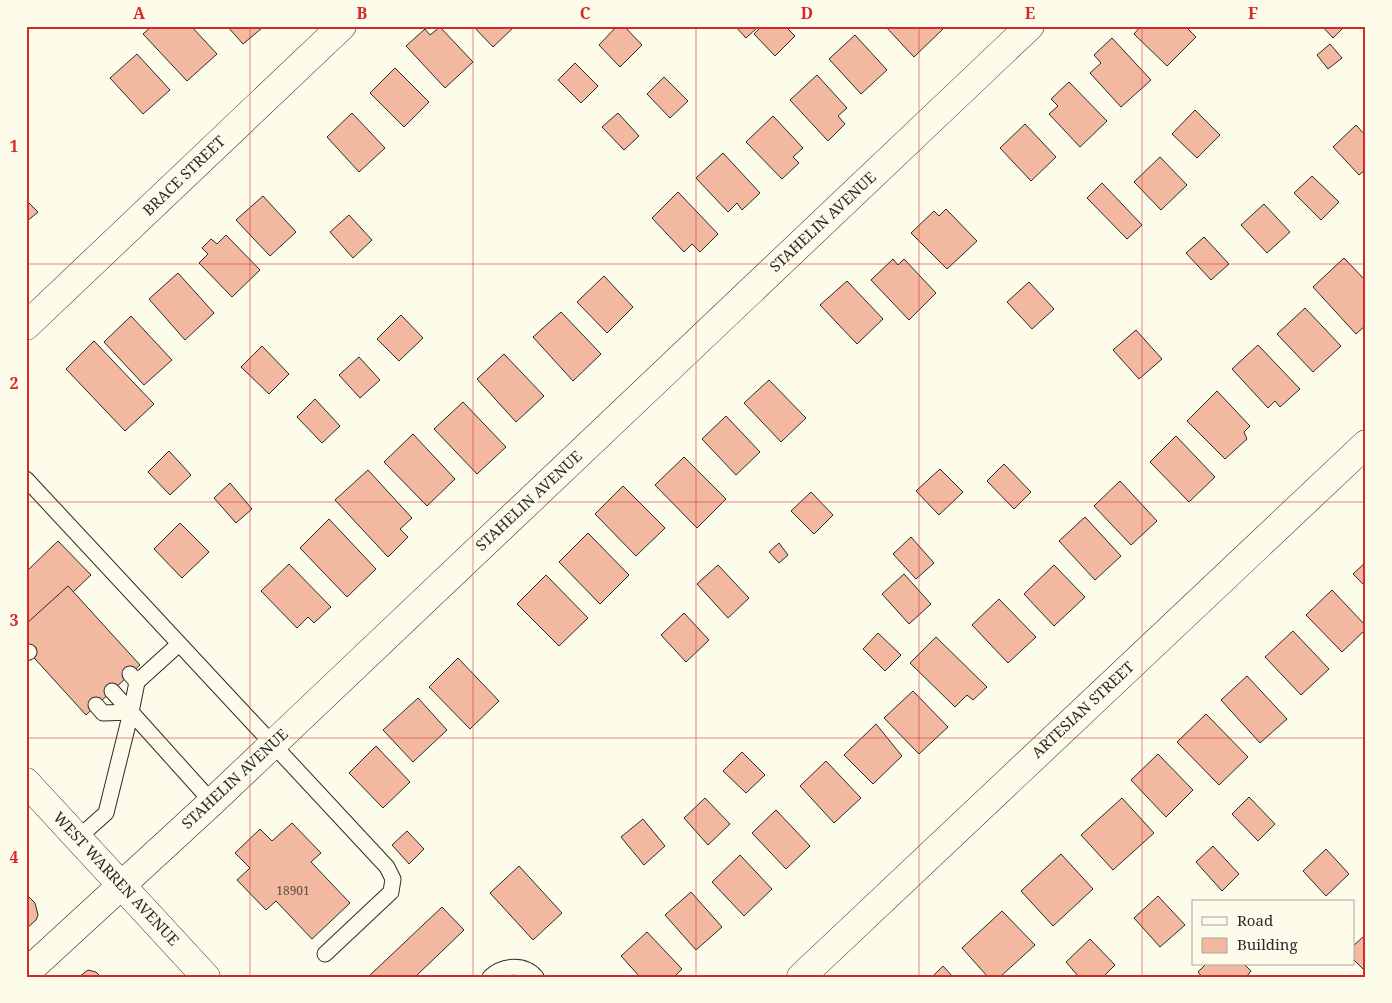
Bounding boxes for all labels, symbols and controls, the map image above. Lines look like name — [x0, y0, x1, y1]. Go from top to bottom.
text: A — [133, 2, 146, 24]
text: B — [357, 2, 368, 24]
text: C — [580, 2, 591, 24]
text: D — [801, 2, 813, 24]
text: E — [1025, 2, 1035, 24]
text: F — [1248, 2, 1258, 24]
street label: BRACE STREET — [138, 131, 229, 220]
text: 1 — [9, 135, 19, 157]
street label: STAHELIN AVENUE — [765, 167, 880, 276]
text: 2 — [9, 372, 19, 394]
street label: STAHELIN AVENUE — [471, 446, 586, 555]
text: 3 — [9, 609, 19, 631]
street label: ARTESIAN STREET — [1027, 657, 1138, 762]
street label: STAHELIN AVENUE — [177, 724, 292, 833]
street label: WEST WARREN AVENUE — [49, 807, 184, 949]
text: 4 — [9, 846, 19, 868]
house number: 18901 — [276, 882, 310, 899]
legend — [1192, 900, 1354, 966]
text: Road — [1237, 910, 1273, 930]
text: Building — [1237, 934, 1298, 954]

